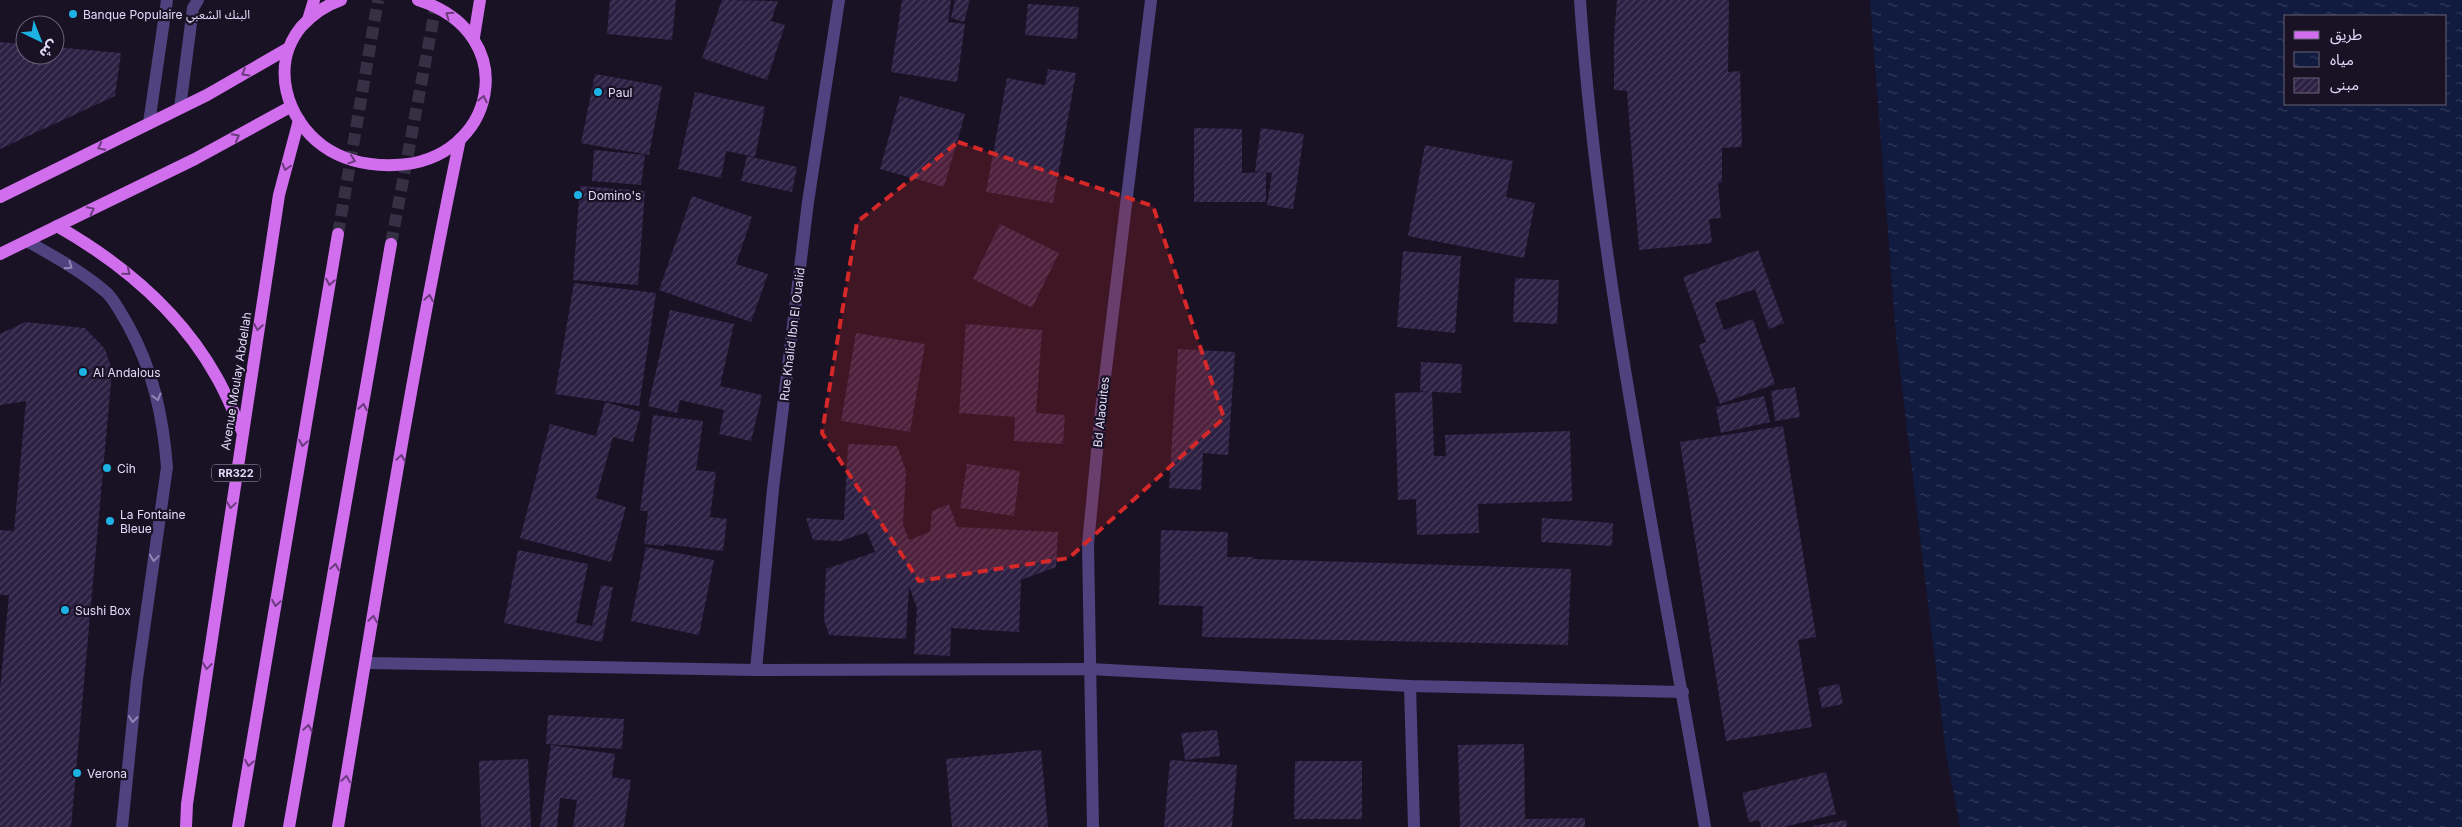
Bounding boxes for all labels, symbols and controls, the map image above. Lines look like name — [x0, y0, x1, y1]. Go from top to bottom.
place label: Banque Populaire البنك الشعبي — [83, 7, 250, 24]
marker: Banque Populaire البنك الشعبي — [67, 8, 79, 20]
one-way arrow — [445, 12, 455, 21]
north arrow — [15, 15, 65, 65]
legend — [2284, 15, 2447, 105]
text: طريق — [2330, 25, 2362, 45]
text: ش — [36, 37, 62, 63]
text: مياه — [2330, 50, 2354, 69]
one-way arrow — [241, 66, 250, 76]
text: مبنى — [2330, 75, 2359, 94]
place label: Paul — [608, 85, 632, 100]
marker: Paul — [592, 86, 604, 98]
one-way arrow — [477, 94, 488, 103]
one-way arrow — [231, 133, 240, 143]
one-way arrow — [97, 141, 106, 151]
one-way arrow — [347, 154, 356, 164]
one-way arrow — [281, 163, 292, 172]
place label: Domino's — [588, 188, 641, 203]
marker: Domino's — [572, 189, 584, 201]
one-way arrow — [86, 205, 95, 216]
one-way arrow — [63, 260, 73, 269]
street label: Rue Khalid Ibn El Oualid — [776, 266, 808, 402]
one-way arrow — [121, 267, 130, 275]
one-way arrow — [325, 278, 335, 287]
one-way arrow — [423, 294, 433, 303]
street label: Avenue Moulay Abdellah — [218, 311, 254, 451]
one-way arrow — [254, 323, 264, 332]
place label: Al Andalous — [93, 365, 161, 380]
marker: Al Andalous — [77, 366, 89, 378]
street label: Bd Alaouites — [1090, 376, 1112, 448]
one-way arrow — [151, 392, 162, 401]
one-way arrow — [357, 403, 367, 412]
one-way arrow — [298, 438, 308, 447]
one-way arrow — [395, 454, 405, 463]
place label: Cih — [117, 461, 136, 476]
marker: Cih — [101, 462, 113, 474]
road number: RR322 — [212, 464, 260, 482]
one-way arrow — [226, 502, 237, 510]
place label: La Fontaine Bleue — [120, 507, 186, 536]
marker: La Fontaine Bleue — [104, 515, 116, 527]
one-way arrow — [149, 554, 160, 562]
one-way arrow — [330, 563, 340, 572]
one-way arrow — [271, 599, 281, 607]
place label: Sushi Box — [75, 603, 131, 618]
marker: Sushi Box — [59, 604, 71, 616]
one-way arrow — [367, 614, 377, 623]
one-way arrow — [203, 662, 213, 670]
one-way arrow — [128, 715, 139, 723]
one-way arrow — [302, 723, 312, 732]
one-way arrow — [244, 759, 254, 767]
place label: Verona — [87, 766, 127, 781]
marker: Verona — [71, 767, 83, 779]
one-way arrow — [341, 775, 351, 783]

